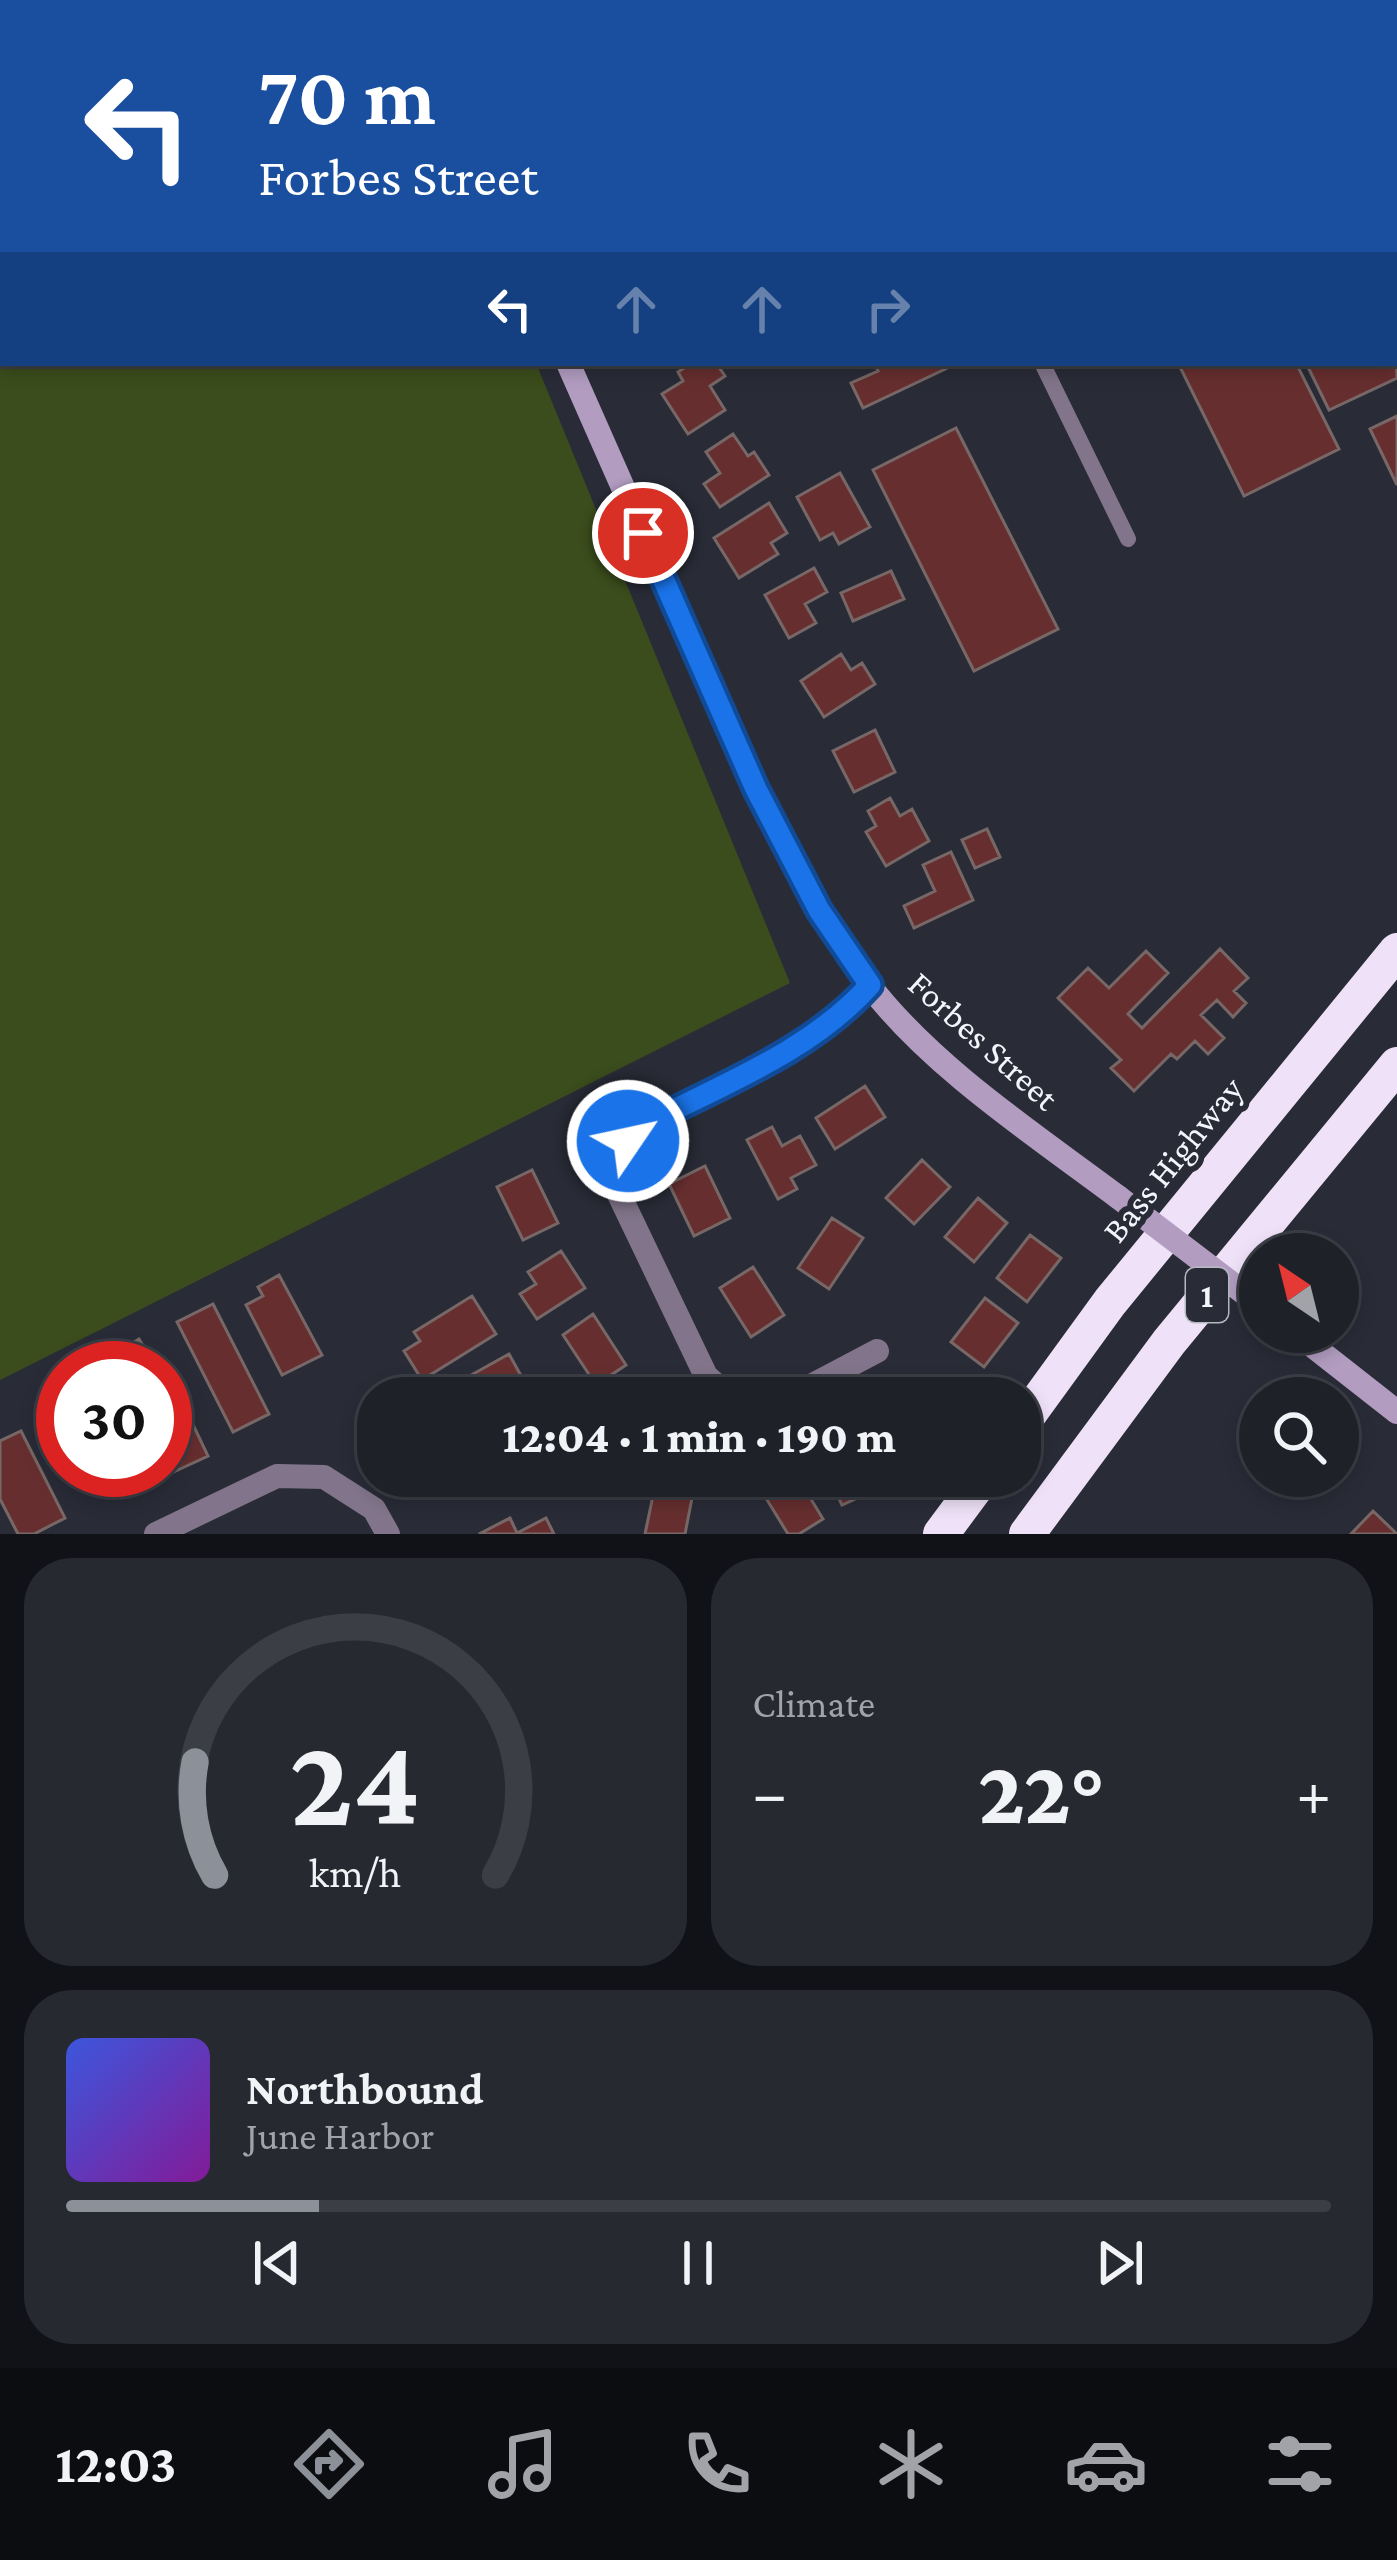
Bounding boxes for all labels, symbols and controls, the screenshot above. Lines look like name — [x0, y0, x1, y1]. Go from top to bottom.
icon: left — [60, 48, 216, 204]
text: 70 m — [258, 49, 436, 142]
text: Forbes Street — [258, 147, 538, 207]
icon: left — [477, 276, 543, 342]
icon: ahead — [603, 276, 669, 342]
icon: ahead — [729, 276, 795, 342]
icon: right — [855, 276, 921, 342]
pin — [592, 482, 694, 584]
icon: arrive — [610, 500, 676, 566]
street label: Forbes Street — [900, 963, 1067, 1119]
street label: Bass Highway — [1094, 1069, 1252, 1250]
position arrow — [565, 1078, 691, 1204]
north arrow — [1239, 1233, 1359, 1353]
map controls — [1239, 1233, 1359, 1497]
road number: 1 — [1186, 1268, 1228, 1322]
speed limit sign: 30 — [36, 1341, 192, 1497]
button: search — [1239, 1377, 1359, 1497]
text: 12:04 · 1 min · 190 m — [502, 1412, 896, 1462]
text: Climate — [753, 1682, 875, 1725]
text: 24 — [290, 1712, 421, 1851]
text: 22° — [978, 1742, 1105, 1842]
text: − — [753, 1756, 787, 1829]
text: + — [1296, 1756, 1331, 1829]
text: km/h — [309, 1849, 401, 1896]
text: Northbound — [246, 2064, 484, 2114]
text: June Harbor — [246, 2114, 434, 2157]
icon: previous — [244, 2230, 310, 2296]
icon: pause — [665, 2230, 731, 2296]
icon: next — [1087, 2230, 1153, 2296]
icon: directions — [287, 2422, 371, 2506]
icon: music — [481, 2422, 565, 2506]
icon: phone — [675, 2422, 759, 2506]
icon: climate — [869, 2422, 953, 2506]
icon: car — [1064, 2422, 1148, 2506]
icon: filters — [1258, 2422, 1342, 2506]
text: 12:03 — [55, 2434, 176, 2494]

